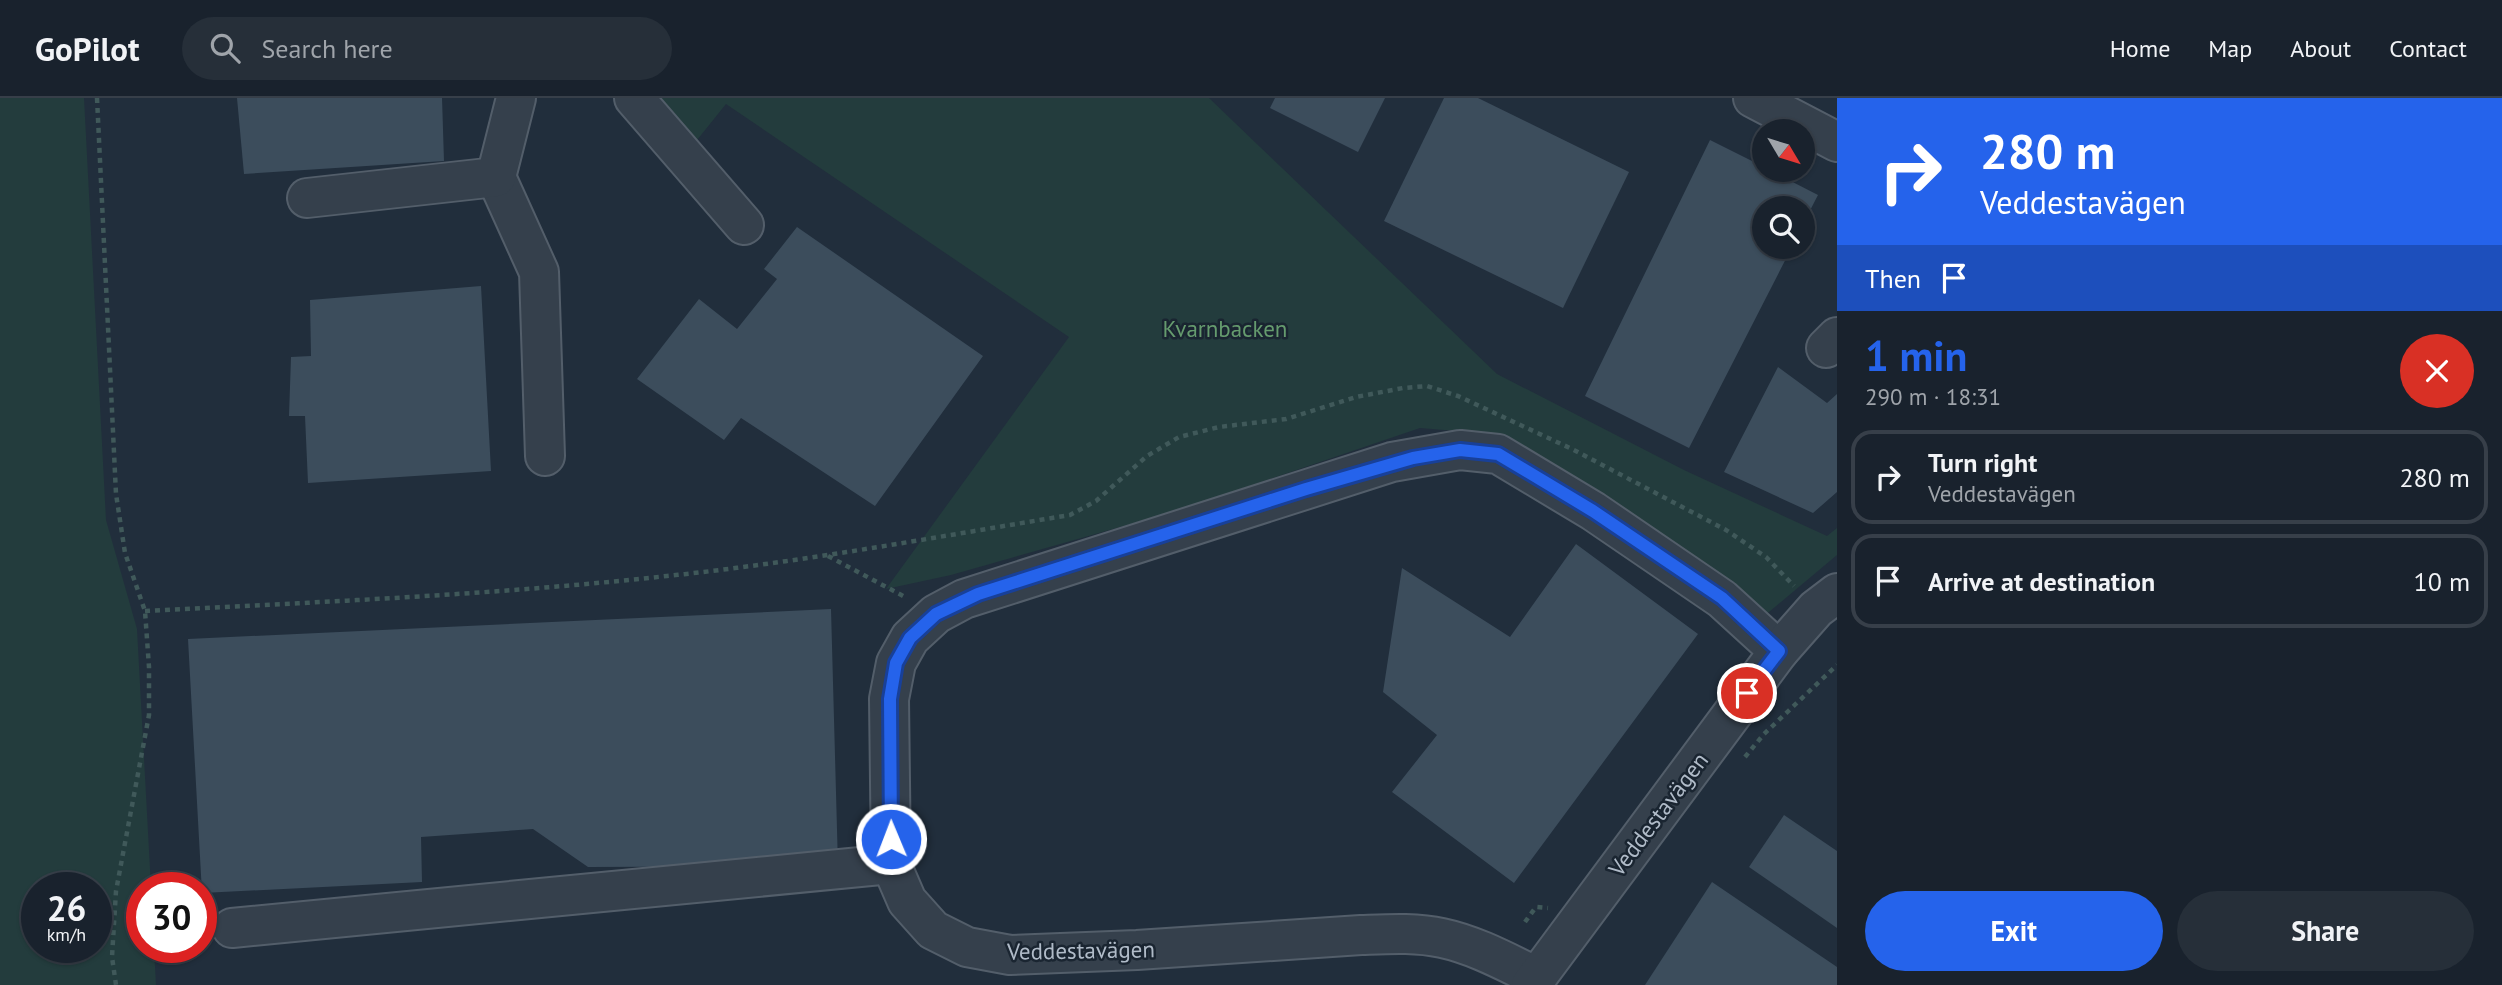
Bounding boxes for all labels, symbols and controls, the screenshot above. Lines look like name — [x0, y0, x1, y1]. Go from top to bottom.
search box — [182, 17, 672, 80]
text: GoPilot — [35, 27, 140, 70]
icon: search — [206, 29, 244, 67]
text: Search here — [262, 32, 393, 65]
text: Home — [2110, 33, 2170, 64]
text: Map — [2208, 33, 2252, 64]
text: About — [2290, 33, 2351, 64]
text: Contact — [2389, 33, 2467, 64]
north arrow — [1752, 119, 1815, 182]
map controls — [1752, 119, 1815, 259]
text: 280 m — [1980, 119, 2115, 183]
icon: right — [1865, 126, 1956, 217]
text: Veddestavägen — [1980, 181, 2186, 223]
button: search — [1752, 196, 1815, 259]
icon: arrive — [1935, 259, 1973, 297]
text: Then — [1865, 262, 1921, 295]
park label: Kvarnbacken — [1163, 314, 1287, 343]
text: 1 min — [1865, 328, 1967, 383]
button: close — [2400, 334, 2474, 408]
text: 290 m · 18:31 — [1865, 382, 2001, 411]
text: Turn right — [1928, 446, 2037, 479]
icon: right — [1869, 458, 1907, 496]
text: 280 m — [2399, 461, 2470, 494]
text: Veddestavägen — [1928, 479, 2076, 508]
icon: arrive — [1869, 562, 1907, 600]
text: Arrive at destination — [1928, 565, 2155, 598]
text: 10 m — [2414, 565, 2470, 598]
pin — [1717, 663, 1777, 723]
icon: arrive — [1728, 674, 1766, 712]
street label: Veddestavägen — [1601, 746, 1714, 883]
position arrow — [854, 802, 928, 876]
speed limit sign: 30 — [126, 872, 217, 963]
text: 26 — [47, 885, 86, 931]
button: Exit — [1865, 891, 2163, 971]
button: Share — [2177, 891, 2474, 971]
text: km/h — [47, 923, 86, 946]
street label: Veddestavägen — [1006, 934, 1155, 966]

